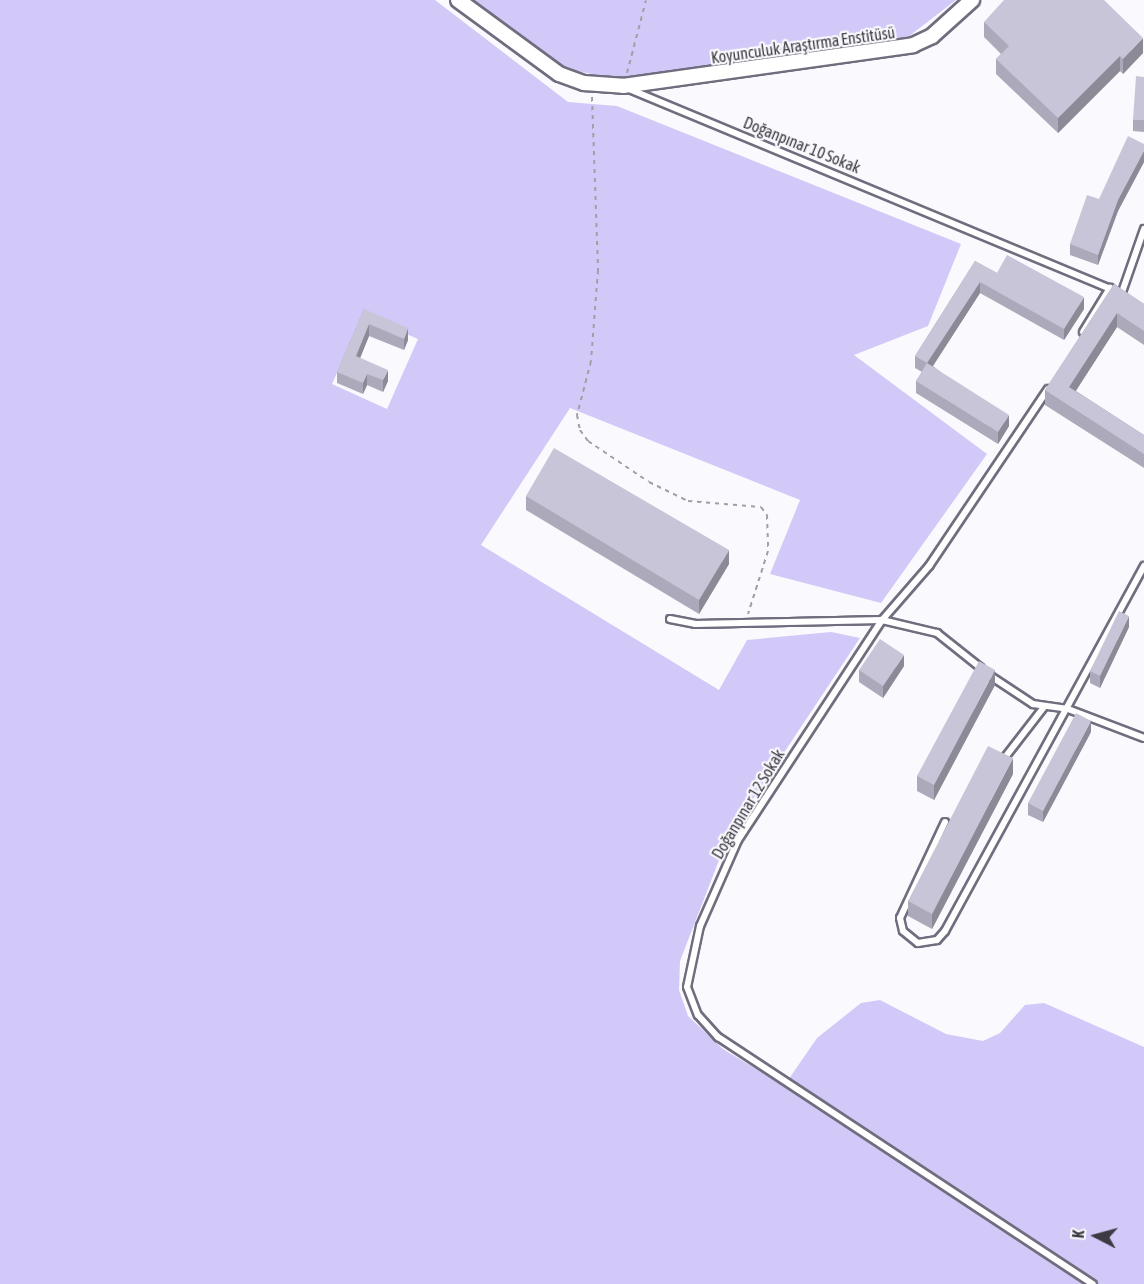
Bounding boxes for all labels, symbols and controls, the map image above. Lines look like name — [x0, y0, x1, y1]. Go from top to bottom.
street label: Koyunculuk Araştırma Enstitüsü — [710, 23, 896, 67]
street label: Doğanpınar 10 Sokak — [741, 113, 863, 177]
street label: Doğanpınar 12 Sokak — [708, 746, 788, 862]
north arrow — [1066, 1206, 1126, 1266]
text: K — [1069, 1229, 1087, 1239]

